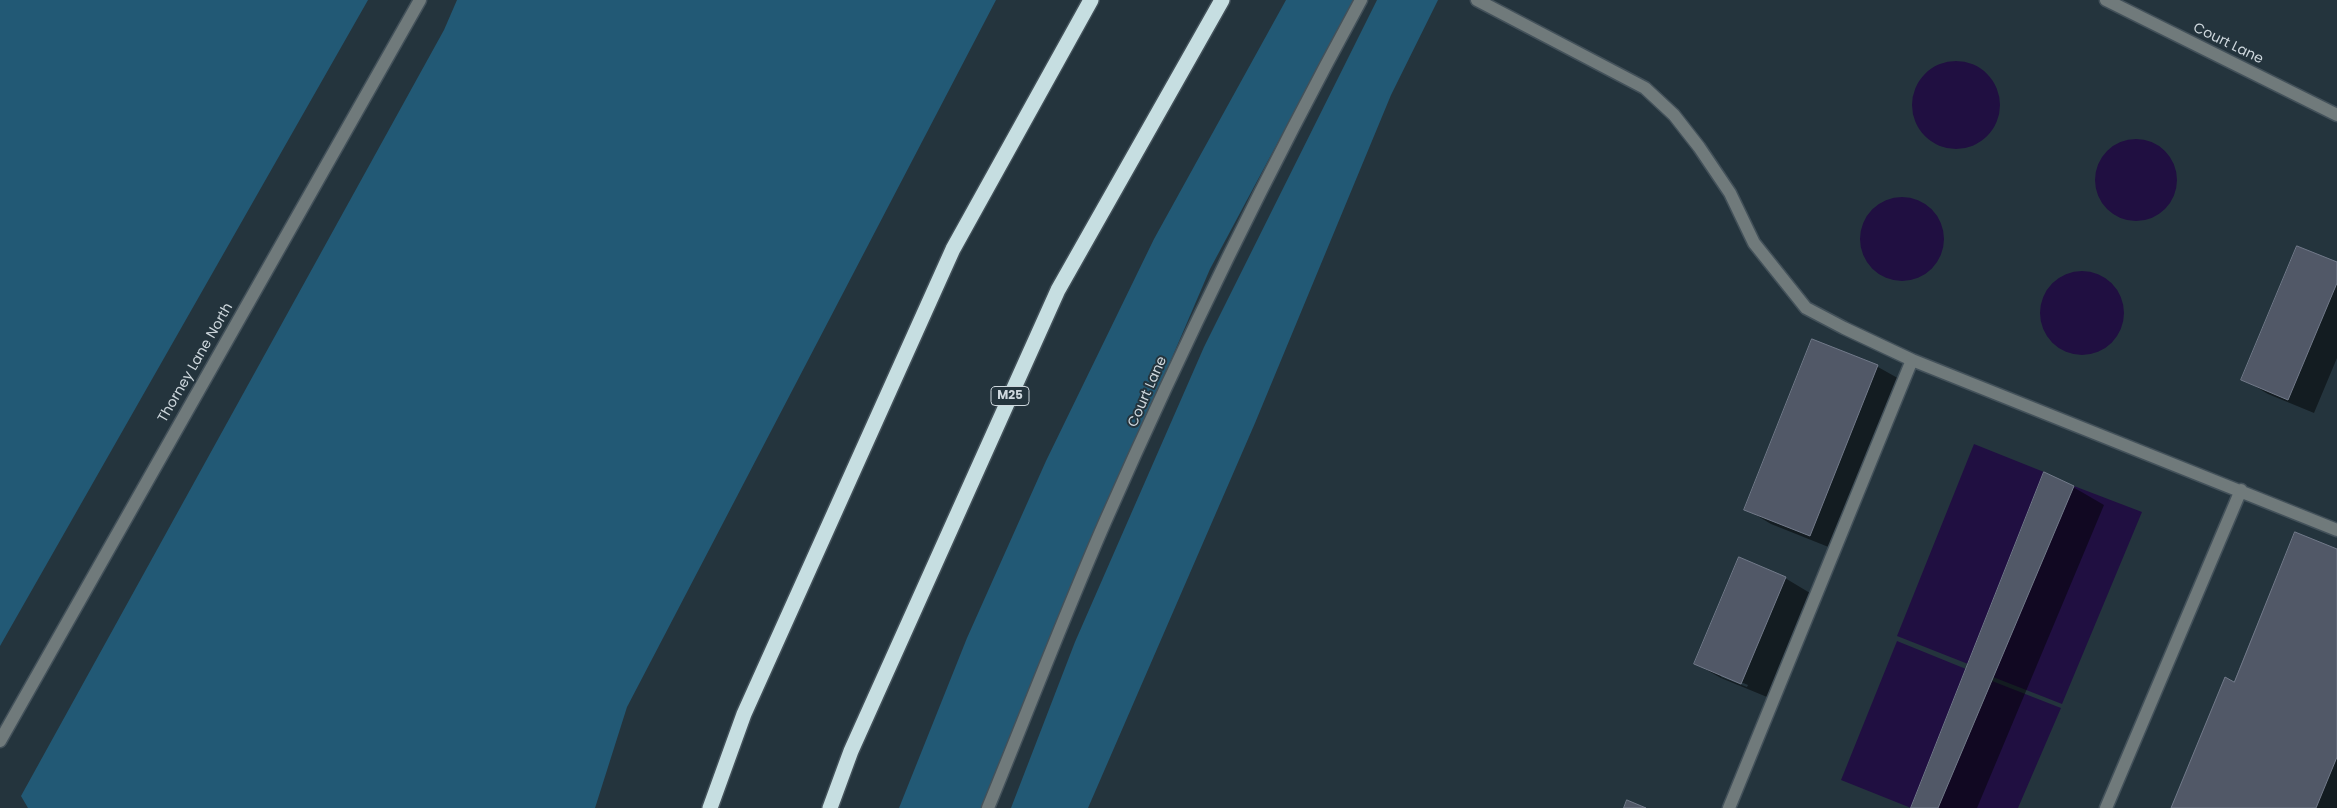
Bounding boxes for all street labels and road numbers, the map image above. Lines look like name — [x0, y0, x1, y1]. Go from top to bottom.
street label: Court Lane — [2190, 20, 2266, 68]
street label: Thorney Lane North — [155, 300, 237, 426]
street label: Court Lane — [1125, 354, 1171, 430]
road number: M25 — [991, 386, 1029, 406]

